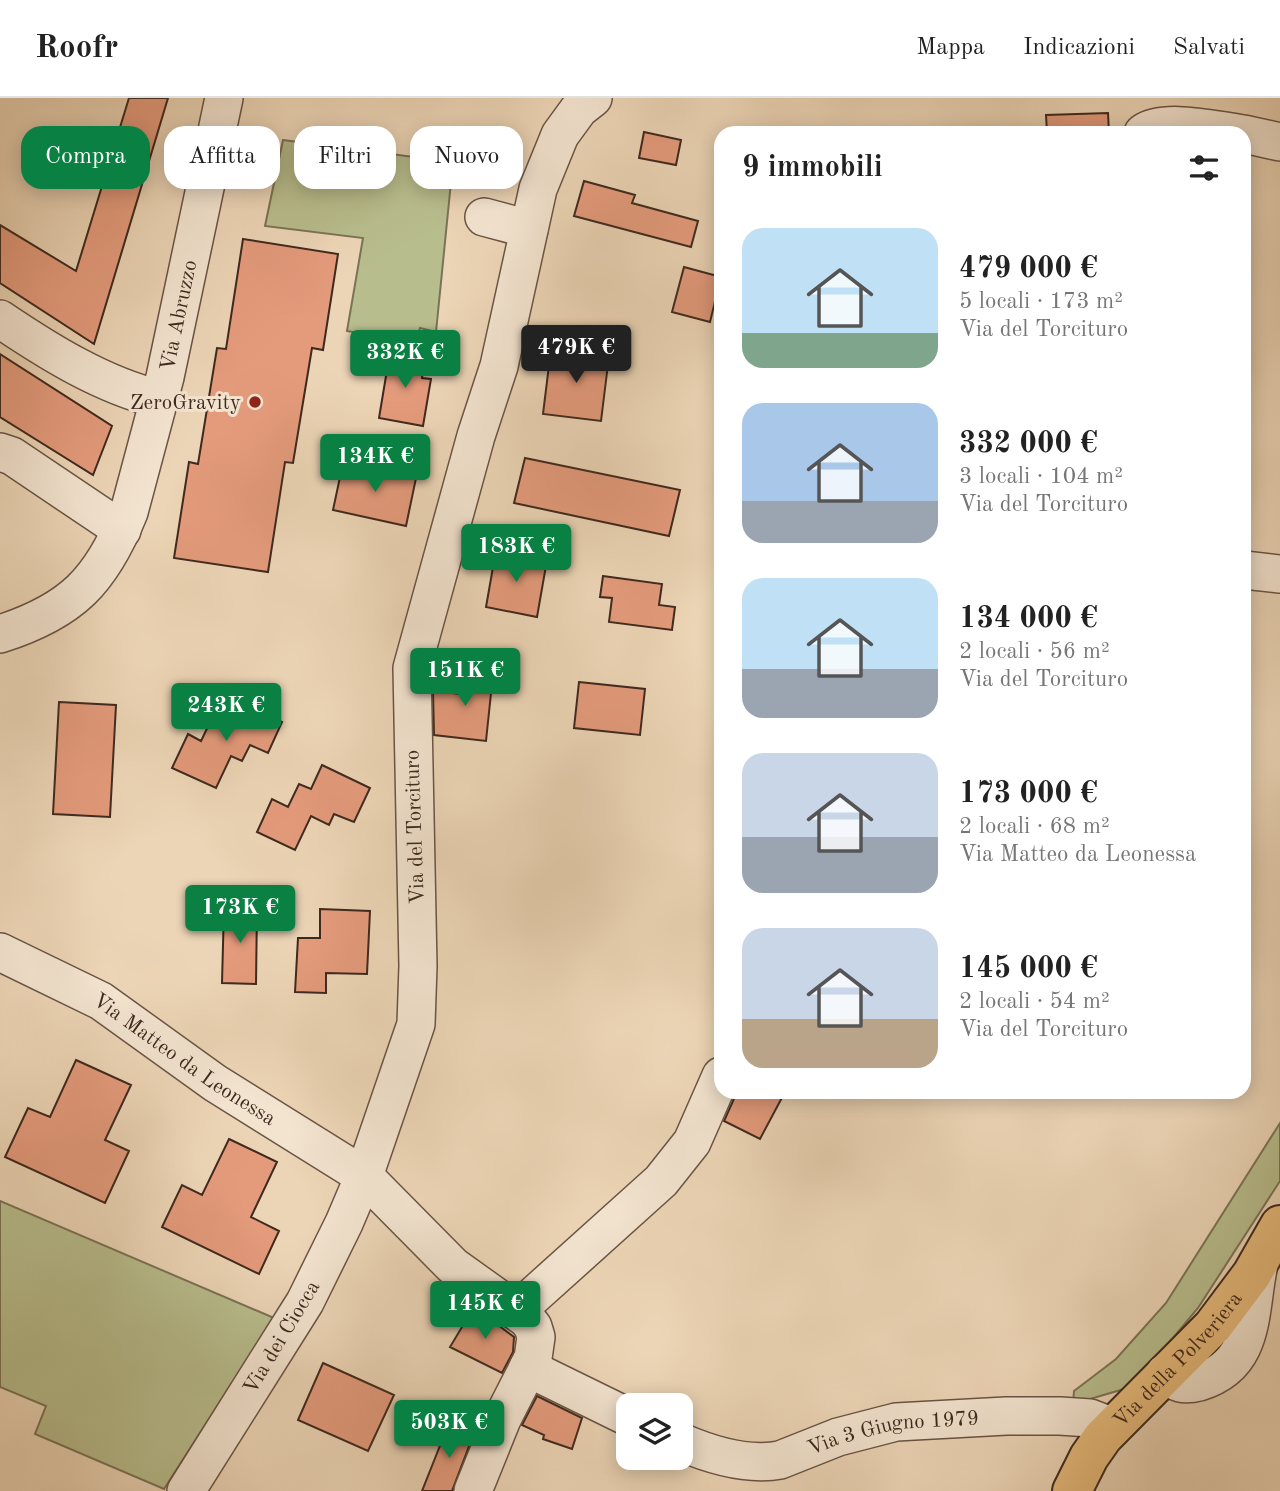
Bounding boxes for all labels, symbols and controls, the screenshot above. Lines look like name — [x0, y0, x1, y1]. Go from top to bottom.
text: Roofr — [35, 32, 118, 65]
text: Mappa — [916, 36, 985, 60]
text: Indicazioni — [1023, 36, 1135, 60]
text: Salvati — [1173, 36, 1245, 60]
chip: Compra — [21, 126, 150, 189]
chip: Affitta — [164, 126, 280, 189]
chip: Filtri — [294, 126, 396, 189]
chip: Nuovo — [410, 126, 523, 189]
icon: filters — [1185, 149, 1223, 187]
text: 9 immobili — [742, 153, 883, 183]
text: 479 000 € — [959, 254, 1098, 284]
icon: home — [798, 256, 882, 340]
street label: Via Abruzzo — [158, 258, 201, 373]
text: 5 locali · 173 m² — [959, 290, 1123, 313]
text: Via del Torcituro — [959, 318, 1128, 341]
pin: 479K € — [519, 326, 633, 385]
pin: 332K € — [348, 330, 462, 390]
text: 479K € — [537, 336, 615, 359]
text: 332K € — [366, 341, 444, 364]
place label: ZeroGravity — [130, 393, 241, 414]
marker: ZeroGravity — [247, 394, 263, 410]
text: 332 000 € — [959, 429, 1098, 459]
icon: home — [798, 431, 882, 515]
pin: 134K € — [318, 434, 432, 494]
text: 134K € — [336, 445, 414, 468]
text: 3 locali · 104 m² — [959, 465, 1123, 488]
text: Via del Torcituro — [959, 493, 1128, 516]
pin: 183K € — [459, 524, 573, 584]
text: 183K € — [477, 535, 555, 558]
text: 134 000 € — [959, 604, 1098, 634]
icon: home — [798, 606, 882, 690]
text: 2 locali · 56 m² — [959, 640, 1110, 663]
pin: 151K € — [408, 648, 522, 708]
text: 151K € — [426, 659, 504, 682]
text: Via del Torcituro — [959, 668, 1128, 691]
pin: 243K € — [169, 684, 283, 743]
text: 243K € — [187, 694, 265, 717]
street label: Via del Torcituro — [402, 749, 429, 904]
text: 173 000 € — [959, 779, 1098, 809]
icon: home — [798, 781, 882, 865]
text: 2 locali · 68 m² — [959, 815, 1110, 838]
text: Via Matteo da Leonessa — [959, 843, 1196, 866]
pin: 173K € — [183, 886, 297, 945]
text: 173K € — [201, 896, 279, 919]
text: 145 000 € — [959, 954, 1098, 984]
icon: home — [798, 956, 882, 1040]
street label: Via Matteo da Leonessa — [89, 990, 279, 1130]
text: 2 locali · 54 m² — [959, 990, 1110, 1013]
text: Via del Torcituro — [959, 1018, 1128, 1041]
street label: Via dei Ciocca — [240, 1277, 324, 1398]
pin: 145K € — [428, 1282, 542, 1341]
street label: Via della Polveriera — [1110, 1289, 1247, 1432]
text: 145K € — [446, 1292, 524, 1315]
map controls — [616, 1393, 693, 1470]
button: layers — [616, 1393, 693, 1470]
pin: 503K € — [392, 1400, 506, 1460]
street label: Via 3 Giugno 1979 — [805, 1408, 980, 1460]
text: 503K € — [410, 1411, 488, 1434]

